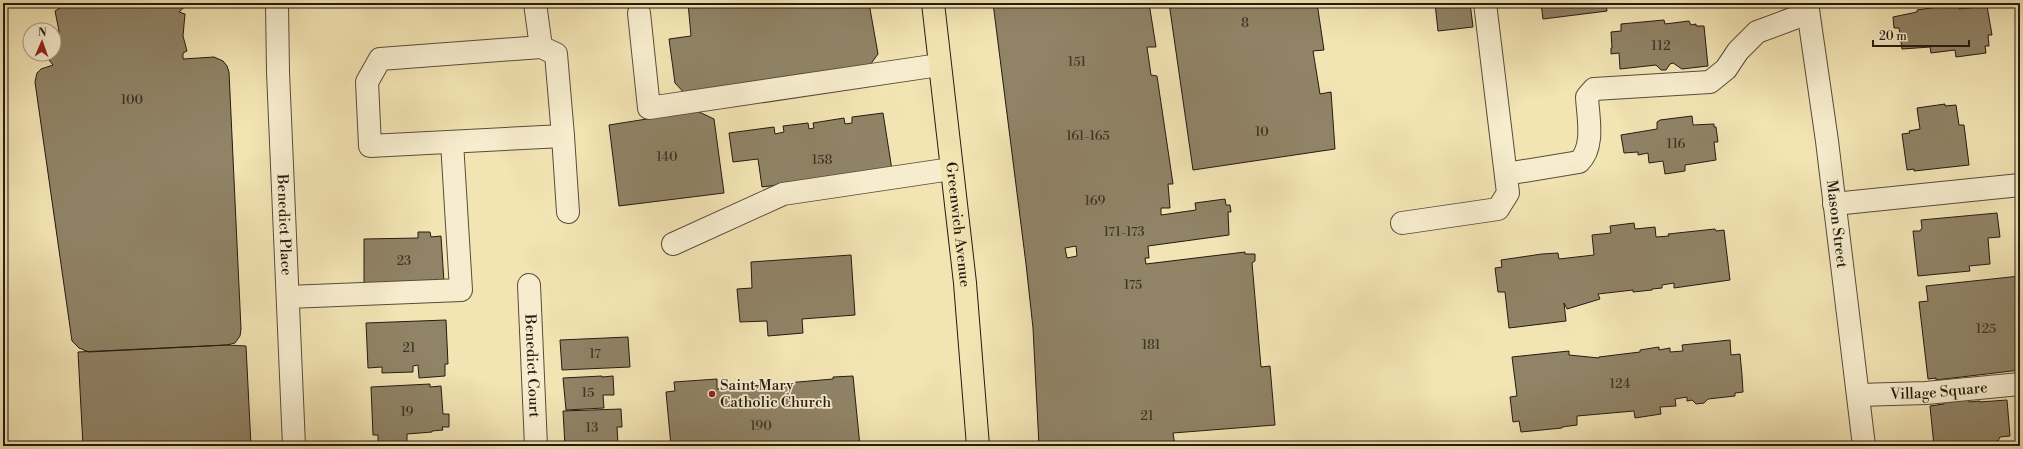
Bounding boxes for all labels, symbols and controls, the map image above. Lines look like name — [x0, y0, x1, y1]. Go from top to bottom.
house number: 8 — [1241, 15, 1249, 31]
north arrow — [22, 22, 62, 62]
scale bar — [1873, 22, 1969, 48]
text: N — [38, 26, 47, 40]
text: 20 m — [1879, 29, 1907, 44]
house number: 112 — [1651, 38, 1671, 54]
house number: 151 — [1068, 54, 1087, 70]
house number: 100 — [121, 92, 144, 108]
house number: 10 — [1255, 124, 1269, 140]
house number: 161-165 — [1066, 128, 1110, 144]
house number: 116 — [1666, 136, 1686, 152]
house number: 140 — [656, 149, 678, 165]
house number: 158 — [812, 152, 832, 168]
street label: Greenwich Avenue — [941, 161, 974, 288]
street label: Benedict Place — [272, 173, 296, 276]
street label: Mason Street — [1822, 179, 1851, 270]
house number: 169 — [1085, 193, 1106, 209]
house number: 171-173 — [1103, 224, 1145, 240]
house number: 23 — [397, 253, 411, 269]
house number: 175 — [1124, 277, 1142, 293]
street label: Benedict Court — [520, 313, 544, 419]
house number: 125 — [1976, 321, 1996, 337]
house number: 181 — [1142, 337, 1161, 353]
house number: 21 — [402, 340, 416, 356]
house number: 17 — [589, 346, 601, 362]
place label: Saint Mary Catholic Church — [720, 376, 831, 412]
house number: 124 — [1609, 376, 1631, 392]
street label: Village Square — [1889, 378, 1988, 404]
house number: 15 — [582, 385, 594, 401]
marker: Saint Mary Catholic Church — [707, 389, 717, 399]
house number: 19 — [400, 404, 414, 420]
house number: 21 — [1140, 408, 1154, 424]
house number: 190 — [750, 418, 772, 434]
house number: 13 — [586, 420, 598, 436]

